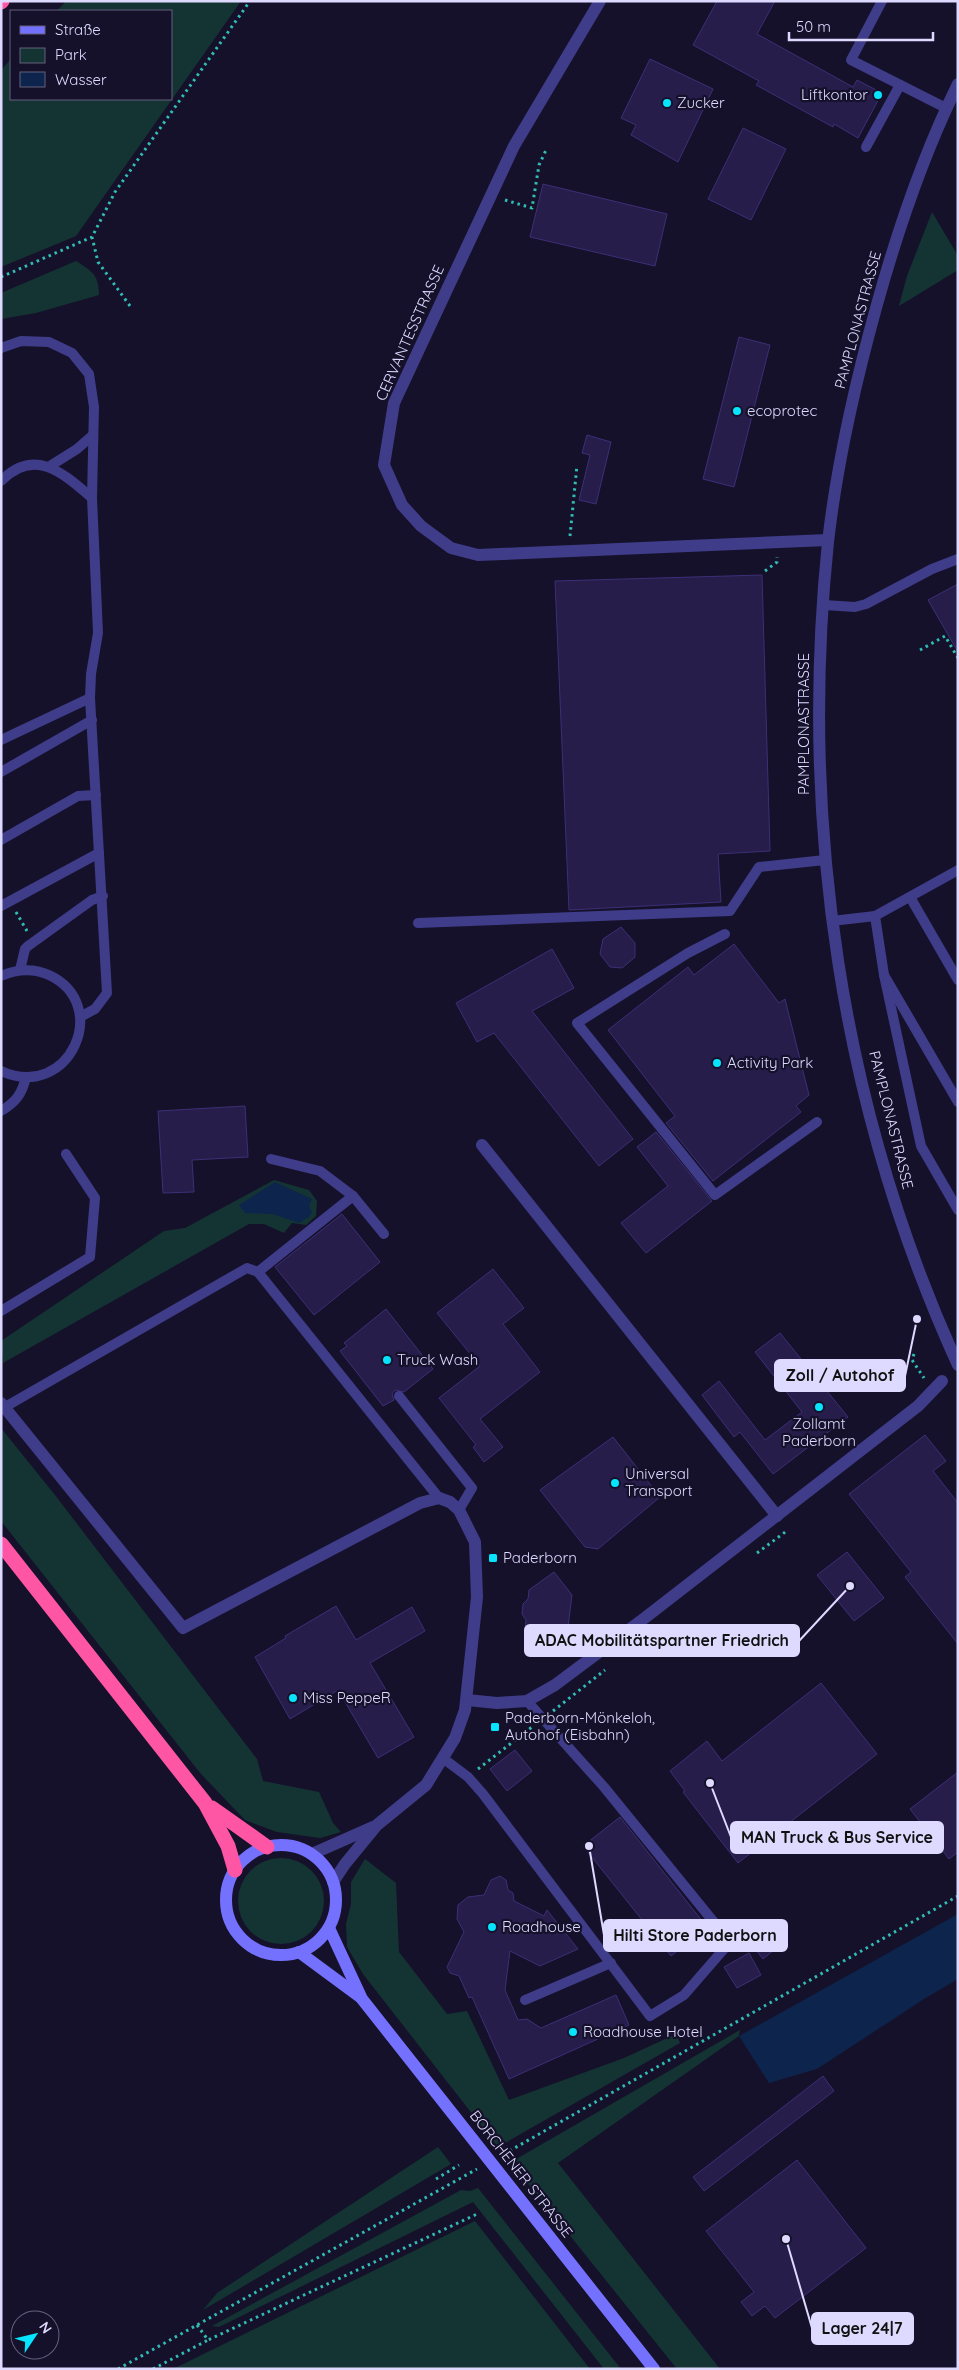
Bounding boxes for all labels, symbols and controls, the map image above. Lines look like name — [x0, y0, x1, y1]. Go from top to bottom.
legend — [10, 10, 172, 100]
scale bar — [789, 10, 933, 42]
text: 50 m — [796, 17, 831, 36]
text: Straße — [55, 20, 101, 39]
text: Park — [55, 45, 87, 64]
text: Wasser — [55, 70, 107, 89]
place label: Liftkontor — [801, 85, 868, 104]
marker: Liftkontor — [872, 89, 884, 101]
place label: Zucker — [677, 93, 725, 112]
marker: Zucker — [661, 97, 673, 109]
street label: PAMPLONASTRASSE — [830, 249, 885, 391]
street label: CERVANTESSTRASSE — [371, 262, 448, 404]
place label: ecoprotec — [747, 401, 817, 420]
marker: ecoprotec — [731, 405, 743, 417]
street label: PAMPLONASTRASSE — [794, 653, 813, 795]
street label: PAMPLONASTRASSE — [865, 1049, 918, 1191]
place label: Activity Park — [727, 1053, 813, 1072]
marker: Activity Park — [711, 1057, 723, 1069]
place label: Truck Wash — [397, 1350, 478, 1369]
marker: Truck Wash — [381, 1354, 393, 1366]
callout: Zoll / Autohof — [775, 1360, 905, 1391]
text: Zoll / Autohof — [785, 1365, 895, 1385]
marker: Zollamt Paderborn — [813, 1401, 825, 1413]
place label: Zollamt Paderborn — [782, 1414, 856, 1450]
place label: Universal Transport — [625, 1464, 693, 1500]
marker: Universal Transport — [609, 1477, 621, 1489]
place label: Paderborn — [503, 1548, 577, 1567]
marker: Paderborn — [487, 1552, 499, 1564]
callout: ADAC Mobilitätspartner Friedrich — [525, 1625, 799, 1656]
text: ADAC Mobilitätspartner Friedrich — [535, 1630, 789, 1650]
place label: Miss PeppeR — [303, 1688, 391, 1707]
marker: Miss PeppeR — [287, 1692, 299, 1704]
place label: Paderborn-Mönkeloh, Autohof (Eisbahn) — [505, 1708, 655, 1744]
marker: Paderborn-Mönkeloh, Autohof (Eisbahn) — [489, 1721, 501, 1733]
callout: MAN Truck & Bus Service — [731, 1822, 943, 1853]
text: MAN Truck & Bus Service — [741, 1827, 933, 1847]
place label: Roadhouse — [502, 1917, 581, 1936]
callout: Hilti Store Paderborn — [604, 1920, 787, 1951]
marker: Roadhouse — [486, 1921, 498, 1933]
text: Hilti Store Paderborn — [613, 1925, 777, 1945]
place label: Roadhouse Hotel — [583, 2022, 703, 2041]
marker: Roadhouse Hotel — [567, 2026, 579, 2038]
street label: BORCHENER STRASSE — [466, 2106, 577, 2241]
north arrow — [10, 2310, 60, 2360]
callout: Lager 24|7 — [812, 2313, 913, 2344]
text: N — [35, 2318, 56, 2337]
text: Lager 24|7 — [821, 2318, 903, 2338]

